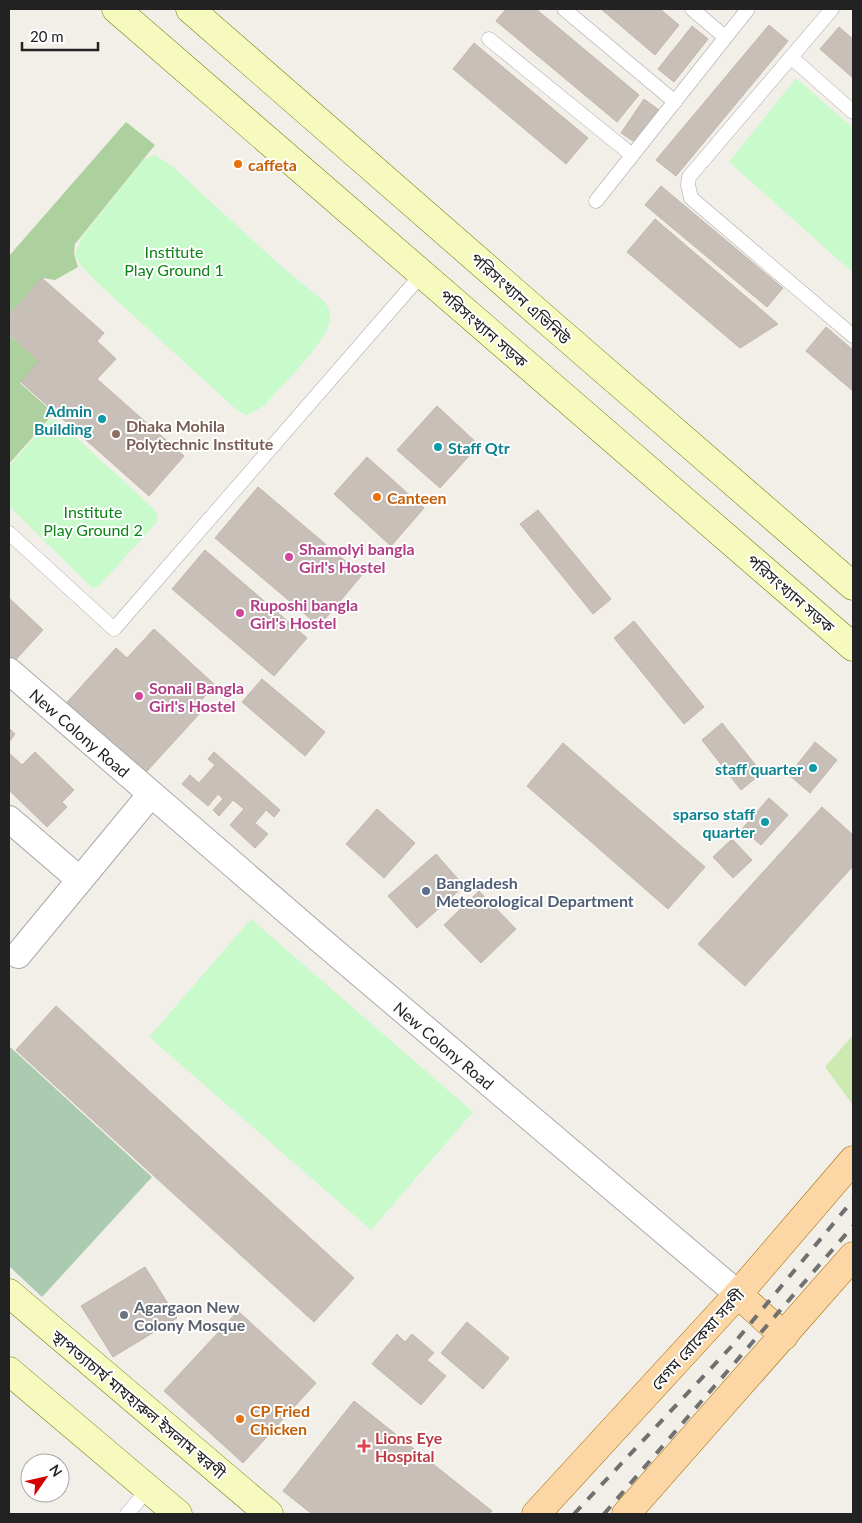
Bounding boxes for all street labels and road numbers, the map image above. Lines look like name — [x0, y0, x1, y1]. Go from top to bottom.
street label: পরিসংখ্যান এভিনিউ — [467, 248, 575, 348]
street label: পরিসংখ্যান সড়ক — [436, 285, 532, 372]
street label: পরিসংখ্যান সড়ক — [743, 550, 839, 637]
street label: New Colony Road — [26, 684, 134, 781]
street label: New Colony Road — [390, 997, 498, 1093]
street label: বেগম রোকেয়া সরণী — [646, 1284, 748, 1394]
street label: স্থাপত্যাচার্য মাযহারুল ইসলাম স্বরণী — [47, 1325, 230, 1484]

